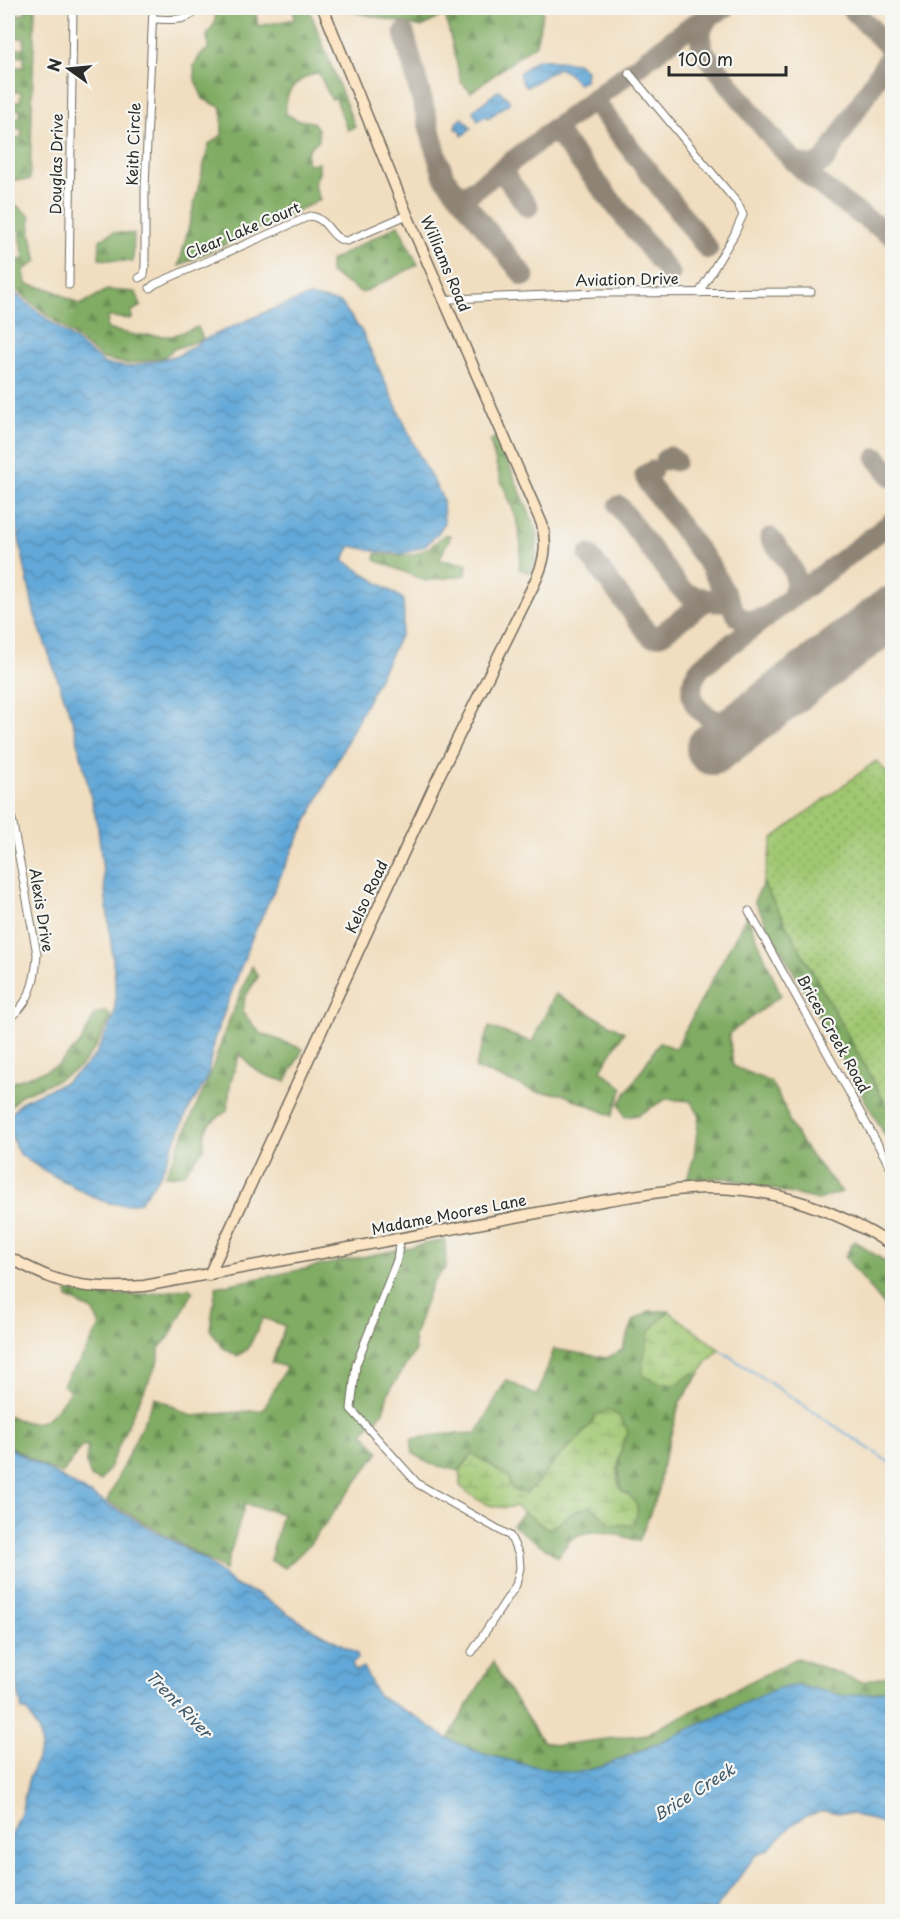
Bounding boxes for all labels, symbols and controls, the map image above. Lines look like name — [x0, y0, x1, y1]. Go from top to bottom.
north arrow — [39, 39, 99, 99]
scale bar — [669, 39, 786, 77]
text: 100 m — [678, 45, 733, 72]
text: N — [40, 56, 67, 74]
street label: Keith Circle — [120, 102, 145, 186]
street label: Douglas Drive — [43, 113, 68, 215]
street label: Clear Lake Court — [181, 195, 303, 264]
street label: Williams Road — [416, 212, 477, 315]
street label: Aviation Drive — [575, 266, 679, 291]
street label: Kelso Road — [339, 856, 393, 937]
street label: Alexis Drive — [25, 866, 60, 953]
street label: Brices Creek Road — [792, 970, 877, 1097]
street label: Madame Moores Lane — [369, 1187, 528, 1240]
water label: Trent River — [141, 1664, 220, 1744]
water label: Brice Creek — [648, 1756, 740, 1826]

